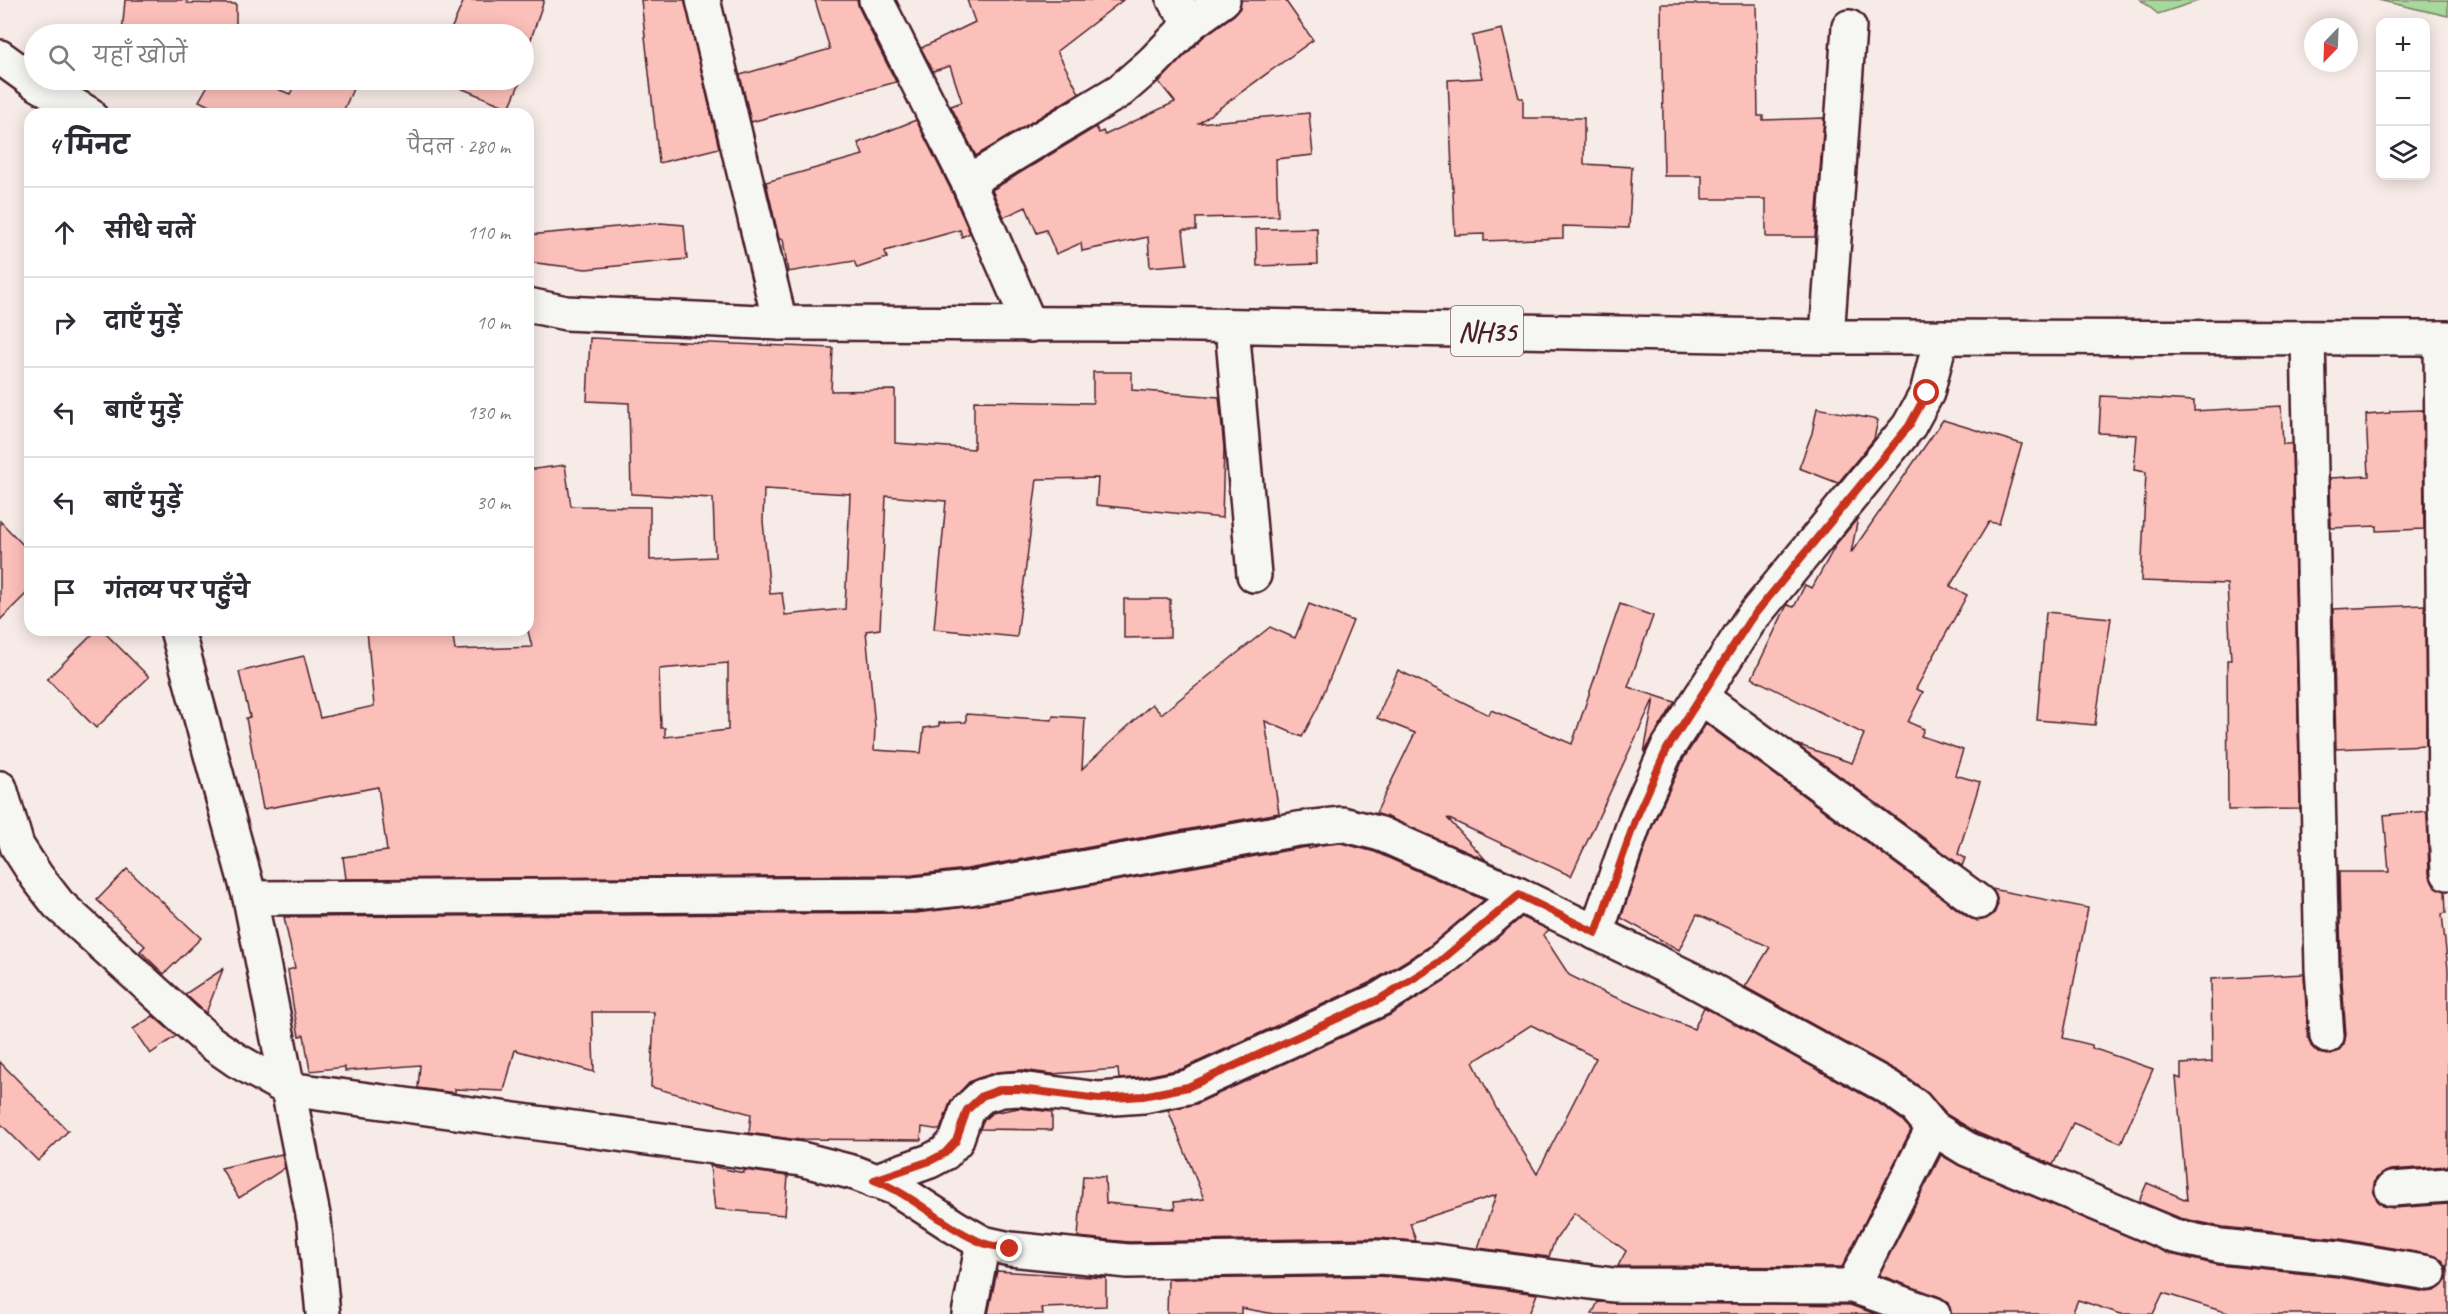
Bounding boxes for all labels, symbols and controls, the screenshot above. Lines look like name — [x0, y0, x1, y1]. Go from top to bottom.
north arrow — [2304, 18, 2358, 72]
map controls — [2376, 18, 2430, 180]
button: + — [2376, 18, 2430, 72]
search box — [24, 24, 534, 90]
icon: search — [45, 41, 78, 74]
text: यहाँ खोजें — [93, 42, 187, 70]
button: − — [2376, 72, 2430, 126]
button: layers — [2376, 126, 2430, 180]
text: 4 मिनट — [48, 129, 129, 162]
text: पैदल · 280 m — [407, 134, 510, 159]
icon: ahead — [48, 216, 81, 249]
text: सीधे चलें — [105, 217, 195, 245]
text: 110 m — [467, 220, 510, 245]
icon: right — [48, 306, 81, 339]
road number: NH35 — [1451, 306, 1523, 356]
text: दाएँ मुड़ें — [105, 307, 181, 335]
text: 10 m — [476, 310, 510, 335]
route start — [1913, 379, 1939, 405]
icon: left — [48, 396, 81, 429]
text: बाएँ मुड़ें — [105, 397, 182, 425]
text: 130 m — [467, 400, 510, 425]
icon: left — [48, 486, 81, 519]
text: बाएँ मुड़ें — [105, 487, 182, 515]
text: 30 m — [476, 490, 510, 515]
icon: arrive — [48, 576, 81, 609]
text: गंतव्य पर पहुँचे — [105, 577, 249, 605]
route end — [996, 1235, 1022, 1261]

